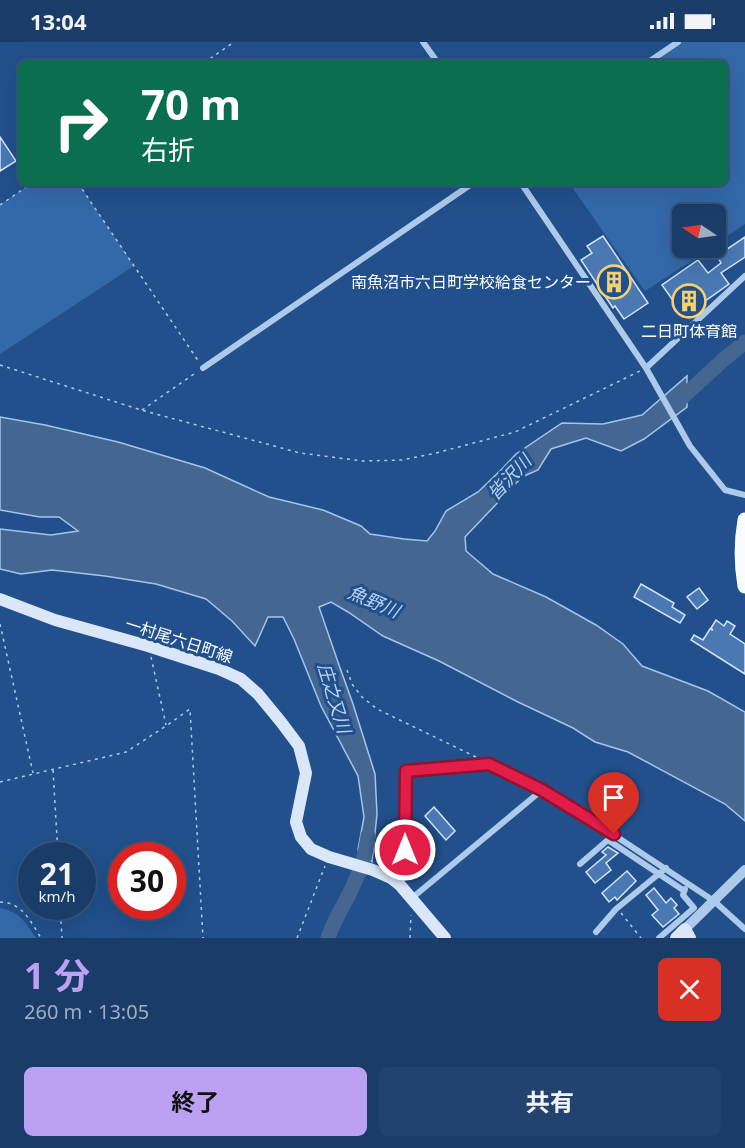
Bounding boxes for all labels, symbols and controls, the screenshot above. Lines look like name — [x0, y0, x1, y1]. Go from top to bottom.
text: 13:04 — [30, 6, 87, 36]
text: 70 m — [141, 75, 241, 132]
icon: right — [42, 84, 120, 162]
text: 右折 — [141, 131, 195, 168]
north arrow — [672, 204, 726, 258]
map controls — [672, 204, 726, 258]
building icon: 南魚沼市六日町学校給食センター — [596, 264, 632, 300]
place label: 南魚沼市六日町学校給食センター — [351, 271, 591, 293]
building icon: 二日町体育館 — [671, 283, 707, 319]
place label: 二日町体育館 — [641, 320, 737, 342]
water label: 皆沢川 — [482, 448, 538, 505]
water label: 魚野川 — [344, 579, 405, 623]
street label: 一村尾六日町線 — [122, 612, 236, 668]
water label: 庄之又川 — [313, 660, 358, 738]
pin — [588, 772, 639, 834]
icon: arrive — [597, 781, 630, 814]
position arrow — [373, 818, 437, 882]
speed limit sign: 30 — [108, 842, 186, 920]
text: 21 — [40, 853, 74, 894]
text: km/h — [39, 886, 75, 906]
text: 1 分 — [24, 951, 90, 1000]
button: close — [658, 958, 721, 1021]
text: 260 m · 13:05 — [24, 998, 149, 1025]
button: 終了 — [24, 1067, 367, 1136]
button: 共有 — [379, 1067, 721, 1136]

